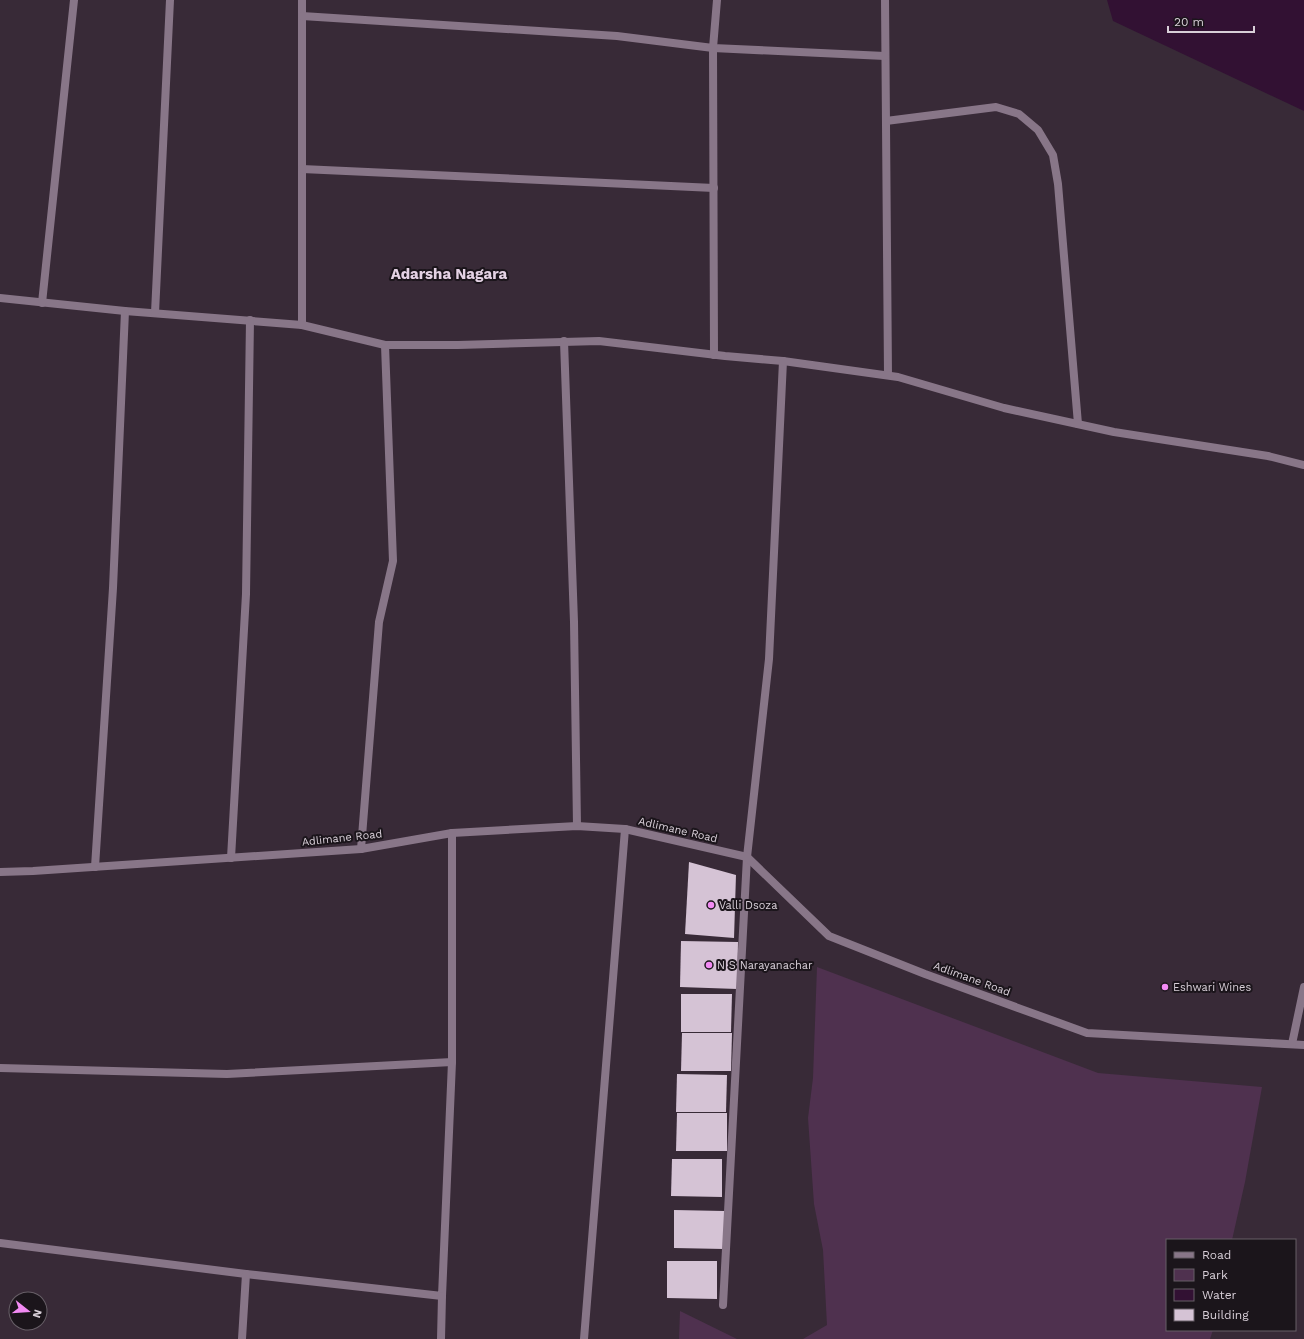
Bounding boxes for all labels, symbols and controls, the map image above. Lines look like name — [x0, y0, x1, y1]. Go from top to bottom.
scale bar — [1168, 8, 1254, 34]
text: 20 m — [1174, 15, 1204, 29]
district label: Adarsha Nagara — [391, 265, 508, 283]
street label: Adlimane Road — [637, 815, 719, 845]
street label: Adlimane Road — [301, 827, 383, 849]
place label: Valli Dsoza — [719, 899, 777, 912]
marker: Valli Dsoza — [706, 900, 716, 910]
place label: N S Narayanachar — [717, 959, 813, 972]
street label: Adlimane Road — [932, 959, 1012, 999]
marker: N S Narayanachar — [704, 960, 714, 970]
place label: Eshwari Wines — [1173, 981, 1251, 994]
marker: Eshwari Wines — [1160, 982, 1170, 992]
legend — [1166, 1239, 1296, 1331]
text: Road — [1202, 1248, 1231, 1262]
text: Park — [1202, 1268, 1228, 1282]
text: Water — [1202, 1288, 1237, 1302]
north arrow — [8, 1291, 48, 1331]
text: N — [30, 1308, 44, 1320]
text: Building — [1202, 1308, 1249, 1322]

